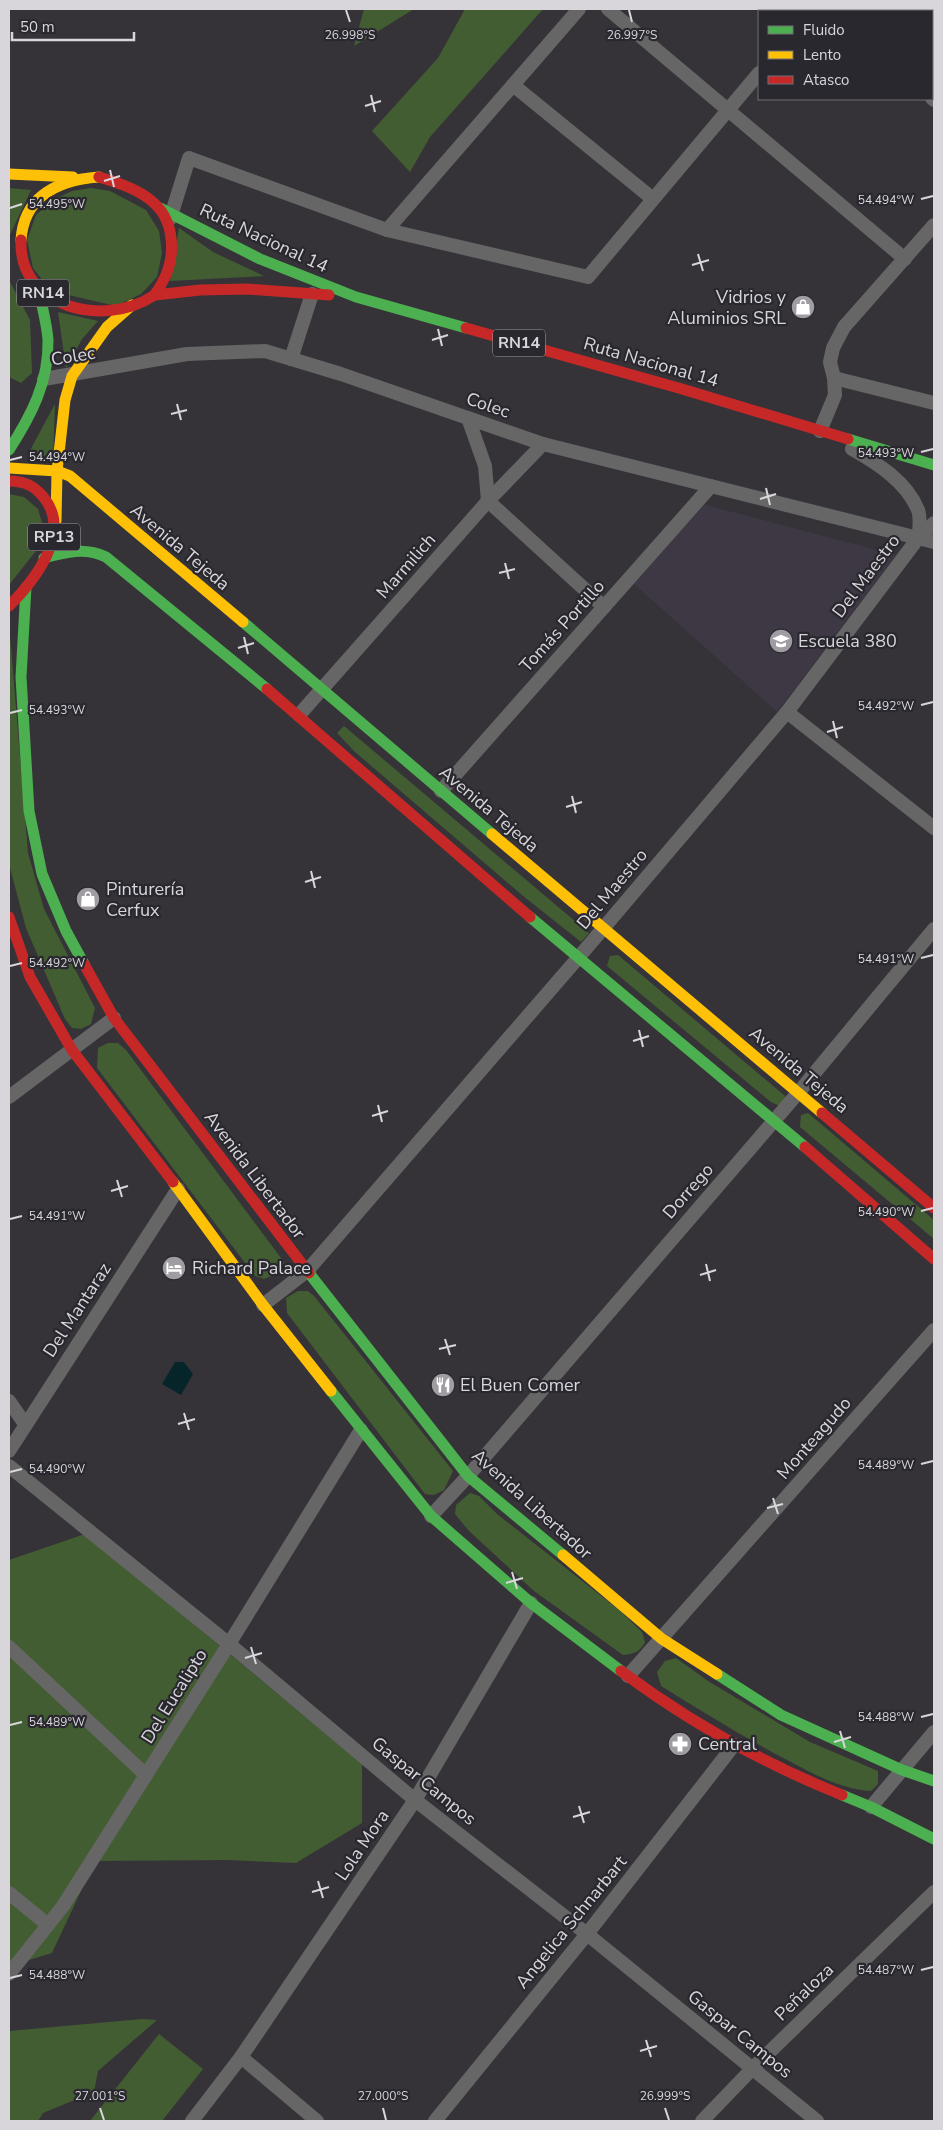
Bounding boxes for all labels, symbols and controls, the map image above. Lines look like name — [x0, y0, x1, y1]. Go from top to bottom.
scale bar — [12, 10, 135, 42]
legend — [758, 10, 933, 100]
text: 50 m — [20, 17, 55, 37]
text: Fluido — [803, 20, 845, 40]
text: 26.998°S — [325, 27, 375, 43]
text: 26.997°S — [607, 27, 657, 43]
text: Lento — [803, 45, 841, 65]
text: Atasco — [803, 70, 849, 90]
text: 54.494°W — [858, 192, 914, 208]
text: 54.495°W — [29, 196, 85, 212]
street label: Ruta Nacional 14 — [196, 198, 332, 278]
road number: RN14 — [17, 280, 69, 306]
place label: Vidrios y Aluminios SRL — [667, 285, 787, 330]
shop icon: Vidrios y Aluminios SRL — [790, 294, 816, 320]
road number: RN14 — [493, 329, 545, 356]
street label: Ruta Nacional 14 — [581, 331, 721, 393]
street label: Colec — [49, 341, 97, 371]
street label: Colec — [463, 386, 513, 424]
text: 54.493°W — [858, 445, 914, 461]
text: 54.494°W — [29, 449, 85, 465]
street label: Avenida Tejeda — [125, 498, 235, 596]
road number: RP13 — [28, 524, 80, 550]
street label: Marmilich — [371, 528, 441, 604]
street label: Del Maestro — [827, 529, 905, 623]
street label: Tomás Portillo — [514, 575, 610, 677]
school or university icon: Escuela 380 — [768, 628, 794, 654]
place label: Escuela 380 — [798, 629, 897, 653]
text: 54.492°W — [858, 698, 914, 714]
text: 54.493°W — [29, 702, 85, 718]
street label: Avenida Tejeda — [434, 760, 544, 858]
street label: Del Maestro — [571, 844, 653, 934]
place label: Pinturería Cerfux — [106, 877, 184, 922]
shop icon: Pinturería Cerfux — [75, 886, 101, 912]
text: 54.491°W — [858, 951, 914, 967]
text: 54.492°W — [29, 955, 85, 971]
street label: Avenida Tejeda — [744, 1021, 854, 1119]
street label: Avenida Libertador — [199, 1106, 311, 1244]
street label: Dorrego — [657, 1158, 719, 1224]
text: 54.490°W — [858, 1204, 914, 1220]
text: 54.491°W — [29, 1208, 85, 1224]
hotel icon: Richard Palace — [161, 1255, 187, 1281]
place label: Richard Palace — [192, 1256, 311, 1280]
street label: Del Mantaraz — [37, 1258, 117, 1362]
restaurant icon: El Buen Comer — [430, 1372, 456, 1398]
place label: El Buen Comer — [460, 1373, 581, 1397]
street label: Monteagudo — [771, 1392, 857, 1484]
street label: Avenida Libertador — [467, 1444, 598, 1565]
text: 54.489°W — [858, 1457, 914, 1473]
text: 54.490°W — [29, 1461, 85, 1477]
street label: Del Eucalipto — [135, 1644, 213, 1748]
text: 54.488°W — [858, 1709, 914, 1725]
text: 54.489°W — [29, 1714, 85, 1730]
street label: Gaspar Campos — [367, 1731, 481, 1831]
pharmacy icon: Central — [667, 1731, 693, 1757]
place label: Central — [698, 1732, 757, 1756]
street label: Lola Mora — [330, 1805, 394, 1885]
street label: Angelica Schnarbart — [510, 1850, 633, 1993]
street label: Peñaloza — [769, 1958, 839, 2026]
text: 54.487°W — [858, 1962, 914, 1978]
text: 54.488°W — [29, 1967, 85, 1983]
street label: Gaspar Campos — [683, 1984, 797, 2084]
text: 27.001°S — [75, 2088, 125, 2104]
text: 27.000°S — [358, 2088, 408, 2104]
text: 26.999°S — [640, 2088, 690, 2104]

